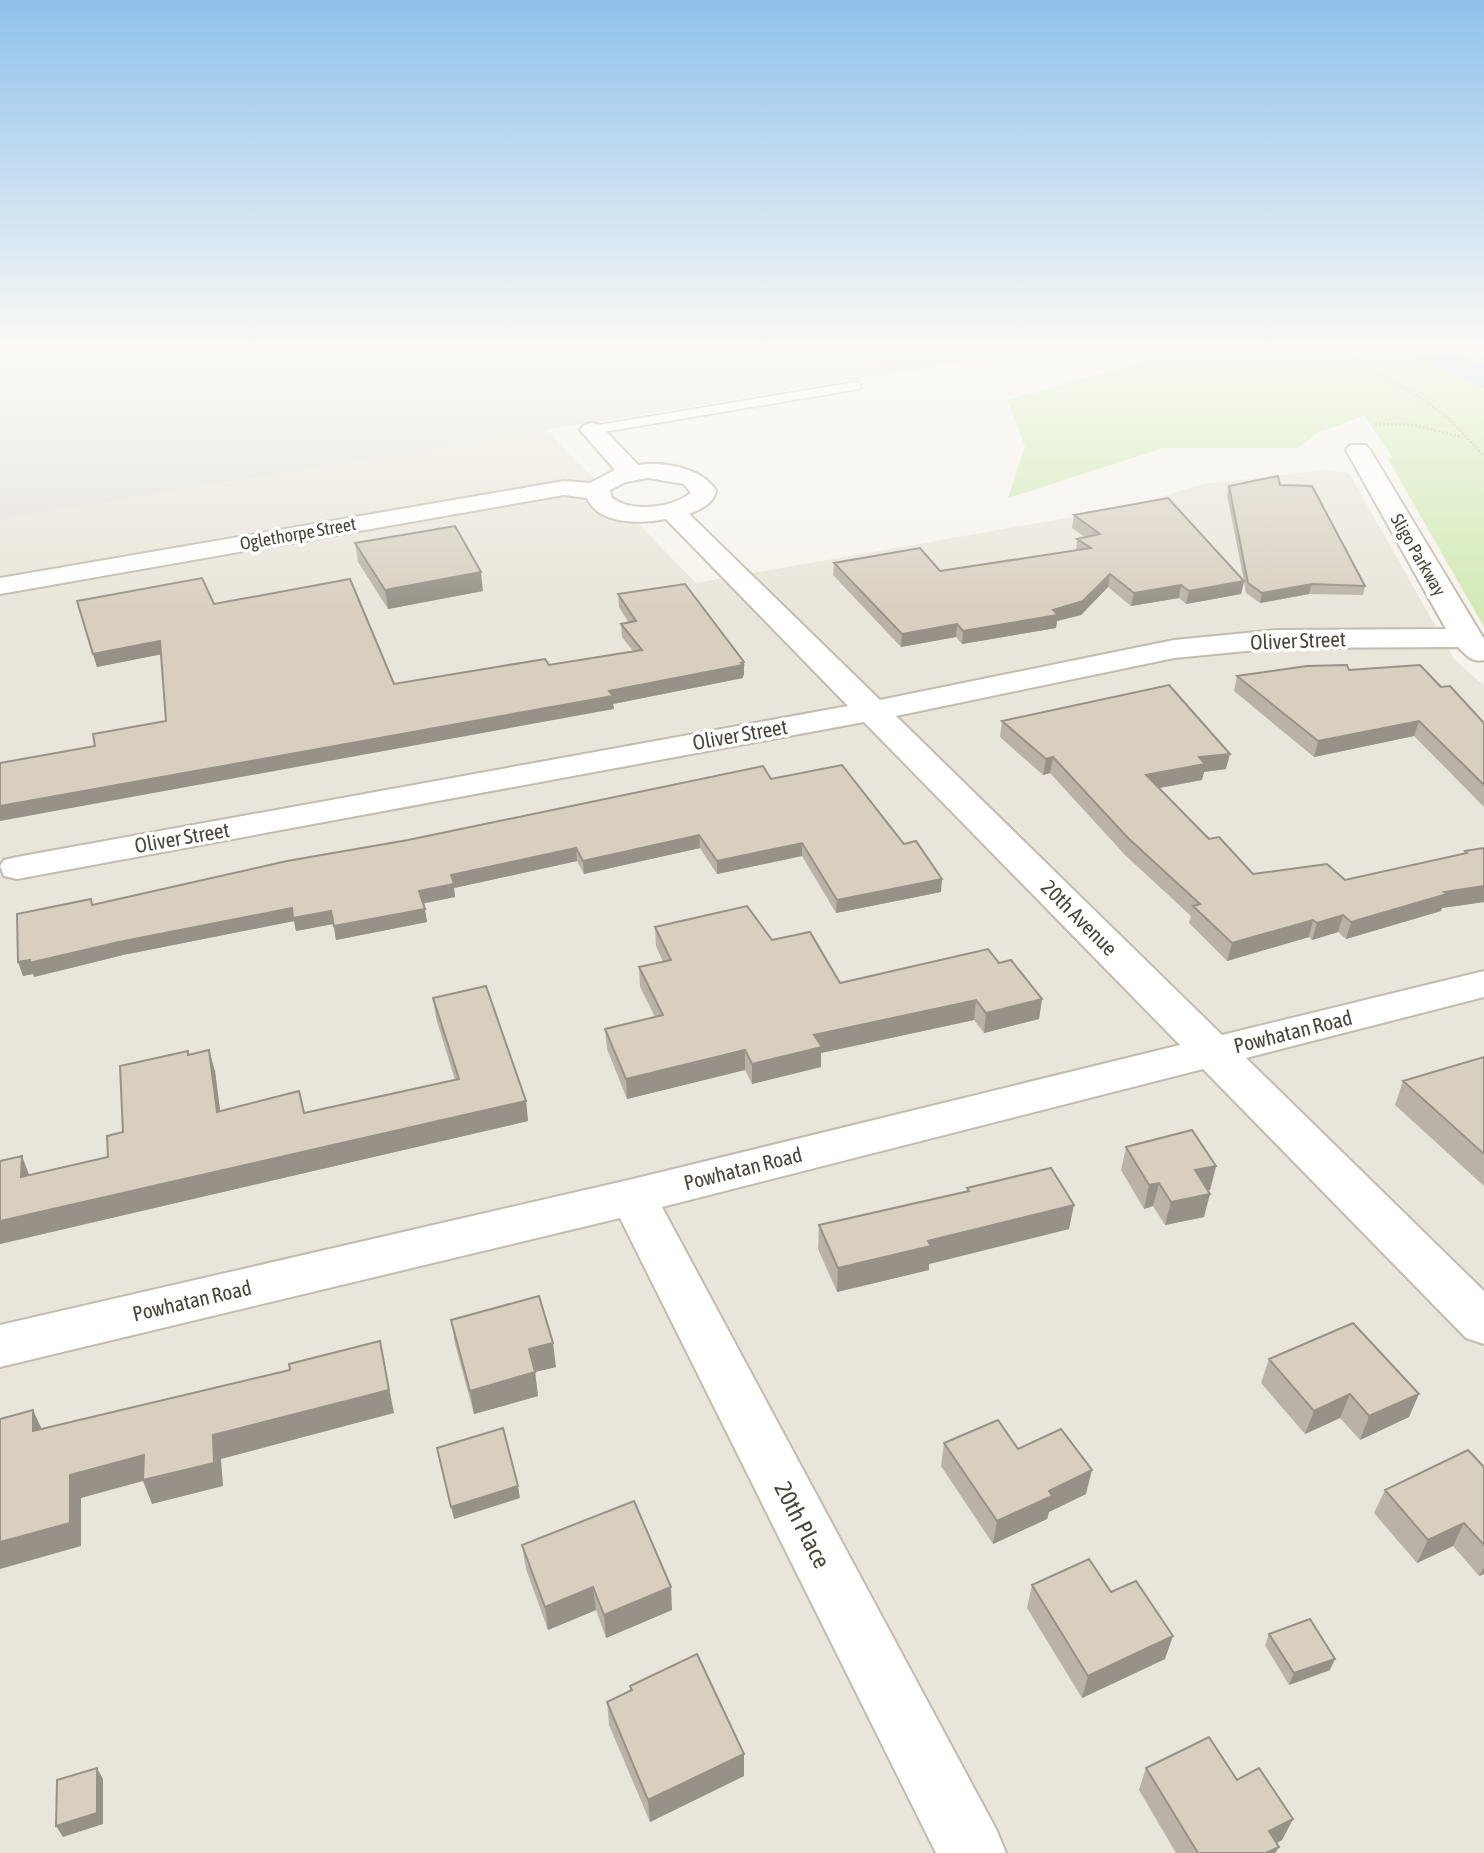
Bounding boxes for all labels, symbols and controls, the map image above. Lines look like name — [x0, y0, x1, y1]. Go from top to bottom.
street label: Sligo Parkway — [1387, 510, 1450, 599]
street label: Oglethorpe Street — [238, 513, 358, 554]
street label: Oliver Street — [1250, 626, 1346, 654]
street label: Oliver Street — [691, 714, 789, 754]
street label: Oliver Street — [133, 817, 231, 857]
street label: 20th Avenue — [1037, 875, 1122, 960]
street label: Powhatan Road — [1231, 1005, 1354, 1057]
street label: Powhatan Road — [681, 1142, 804, 1194]
street label: Powhatan Road — [130, 1275, 254, 1325]
street label: 20th Place — [769, 1477, 836, 1573]

